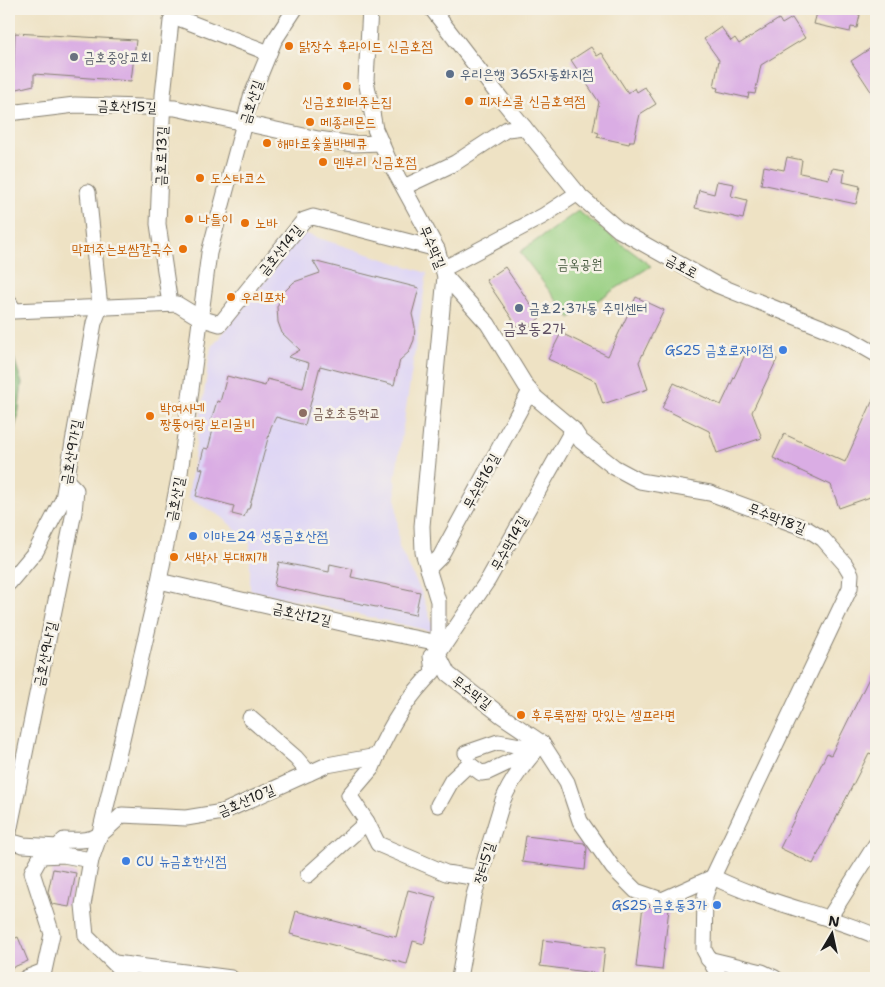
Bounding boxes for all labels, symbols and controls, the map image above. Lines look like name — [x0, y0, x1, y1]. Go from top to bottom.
place label: 닭장수 후라이드 신금호점 — [299, 37, 432, 55]
marker: 닭장수 후라이드 신금호점 — [283, 40, 295, 52]
place label: 금호중앙교회 — [84, 48, 152, 66]
marker: 금호중앙교회 — [68, 51, 80, 63]
place label: 우리은행 365자동화지점 — [460, 65, 593, 83]
marker: 우리은행 365자동화지점 — [444, 68, 456, 80]
street label: 금호산길 — [235, 77, 267, 126]
marker: 신금호회떠주는집 — [341, 80, 353, 92]
place label: 피자스쿨 신금호역점 — [479, 92, 585, 110]
place label: 신금호회떠주는집 — [302, 93, 392, 111]
marker: 피자스쿨 신금호역점 — [463, 95, 475, 107]
street label: 금호산15길 — [97, 96, 158, 116]
place label: 메종레몬드 — [320, 113, 376, 131]
marker: 메종레몬드 — [304, 116, 316, 128]
street label: 금호로13길 — [151, 125, 171, 186]
place label: 해마로숯불바베큐 — [277, 134, 367, 152]
marker: 해마로숯불바베큐 — [261, 137, 273, 149]
place label: 멘부리 신금호점 — [333, 153, 417, 171]
marker: 멘부리 신금호점 — [317, 156, 329, 168]
place label: 도스타코스 — [210, 169, 266, 187]
marker: 도스타코스 — [194, 172, 206, 184]
place label: 나들이 — [199, 210, 233, 228]
marker: 나들이 — [183, 213, 195, 225]
place label: 노바 — [255, 214, 278, 232]
marker: 노바 — [239, 217, 251, 229]
street label: 금호산14길 — [254, 220, 306, 279]
street label: 무수막길 — [416, 223, 450, 272]
place label: 막퍼주는보쌈칼국수 — [72, 240, 173, 258]
marker: 막퍼주는보쌈칼국수 — [177, 243, 189, 255]
street label: 금호로 — [663, 250, 701, 282]
park label: 금옥공원 — [557, 255, 603, 273]
place label: 우리포차 — [241, 288, 286, 306]
marker: 우리포차 — [225, 291, 237, 303]
place label: 금호2·3가동 주민센터 — [529, 299, 647, 317]
marker: 금호2·3가동 주민센터 — [513, 302, 525, 314]
district label: 금호동2가 — [503, 318, 565, 339]
place label: GS25 금호로자이점 — [665, 341, 773, 359]
marker: GS25 금호로자이점 — [777, 344, 789, 356]
place label: 박여사네 짱뚱어랑 보리굴비 — [160, 399, 255, 433]
place label: 금호초등학교 — [313, 404, 381, 422]
marker: 금호초등학교 — [297, 407, 309, 419]
marker: 박여사네 짱뚱어랑 보리굴비 — [144, 410, 156, 422]
street label: 금호산9가길 — [56, 417, 86, 486]
street label: 무수막16길 — [459, 450, 503, 512]
street label: 금호산길 — [162, 474, 188, 523]
street label: 무수막18길 — [746, 499, 809, 538]
street label: 무수막14길 — [487, 512, 532, 574]
place label: 이마트24 성동금호산점 — [203, 527, 328, 545]
marker: 이마트24 성동금호산점 — [187, 530, 199, 542]
place label: 서박사 부대찌개 — [184, 548, 268, 566]
marker: 서박사 부대찌개 — [168, 551, 180, 563]
street label: 금호산12길 — [271, 598, 334, 630]
street label: 금호산9나길 — [29, 619, 61, 688]
street label: 무수막길 — [449, 671, 496, 713]
place label: 후루룩짭짭 맛있는 셀프라면 — [531, 706, 676, 724]
marker: 후루룩짭짭 맛있는 셀프라면 — [515, 709, 527, 721]
street label: 금호산10길 — [215, 780, 278, 820]
street label: 장터5길 — [470, 839, 499, 886]
place label: CU 뉴금호한신점 — [136, 852, 226, 870]
marker: CU 뉴금호한신점 — [120, 855, 132, 867]
place label: GS25 금호동3가 — [611, 896, 708, 914]
marker: GS25 금호동3가 — [711, 899, 723, 911]
north arrow — [808, 910, 858, 960]
text: N — [827, 911, 841, 931]

